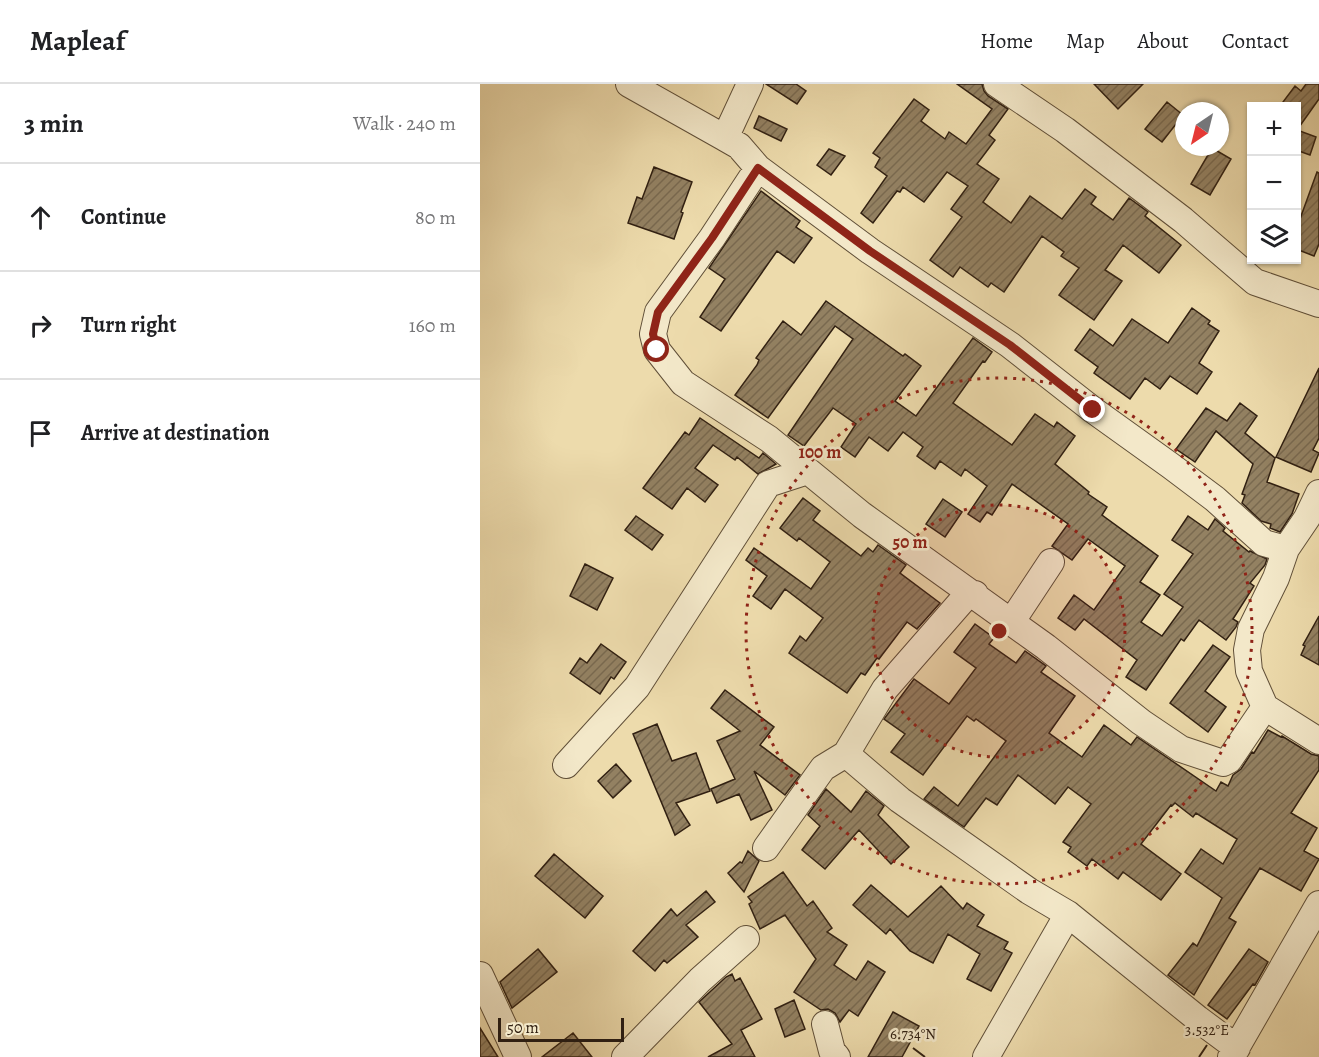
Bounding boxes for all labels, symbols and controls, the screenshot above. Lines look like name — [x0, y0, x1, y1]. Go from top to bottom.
text: Mapleaf — [30, 22, 125, 60]
text: Home — [980, 27, 1033, 55]
text: Map — [1066, 27, 1104, 55]
text: About — [1137, 27, 1189, 55]
text: Contact — [1222, 27, 1289, 55]
north arrow — [1175, 102, 1229, 156]
map controls — [1247, 102, 1301, 264]
button: + — [1247, 102, 1301, 156]
text: 3 min — [24, 106, 84, 141]
text: Walk · 240 m — [353, 110, 456, 137]
button: − — [1247, 156, 1301, 210]
icon: ahead — [24, 201, 57, 234]
text: Continue — [81, 202, 166, 232]
text: 80 m — [415, 204, 456, 231]
button: layers — [1247, 210, 1301, 264]
icon: right — [24, 309, 57, 342]
text: Turn right — [81, 310, 177, 340]
text: 160 m — [409, 312, 456, 339]
route start — [643, 336, 669, 362]
route end — [1079, 396, 1105, 422]
icon: arrive — [24, 417, 57, 450]
text: Arrive at destination — [81, 418, 270, 448]
text: 100 m — [799, 440, 841, 464]
text: 50 m — [893, 530, 927, 554]
centre of rings — [989, 621, 1009, 641]
scale bar — [498, 1015, 624, 1042]
text: 50 m — [507, 1017, 539, 1039]
text: 3.532°E — [1185, 1020, 1229, 1040]
text: 6.734°N — [890, 1024, 936, 1044]

